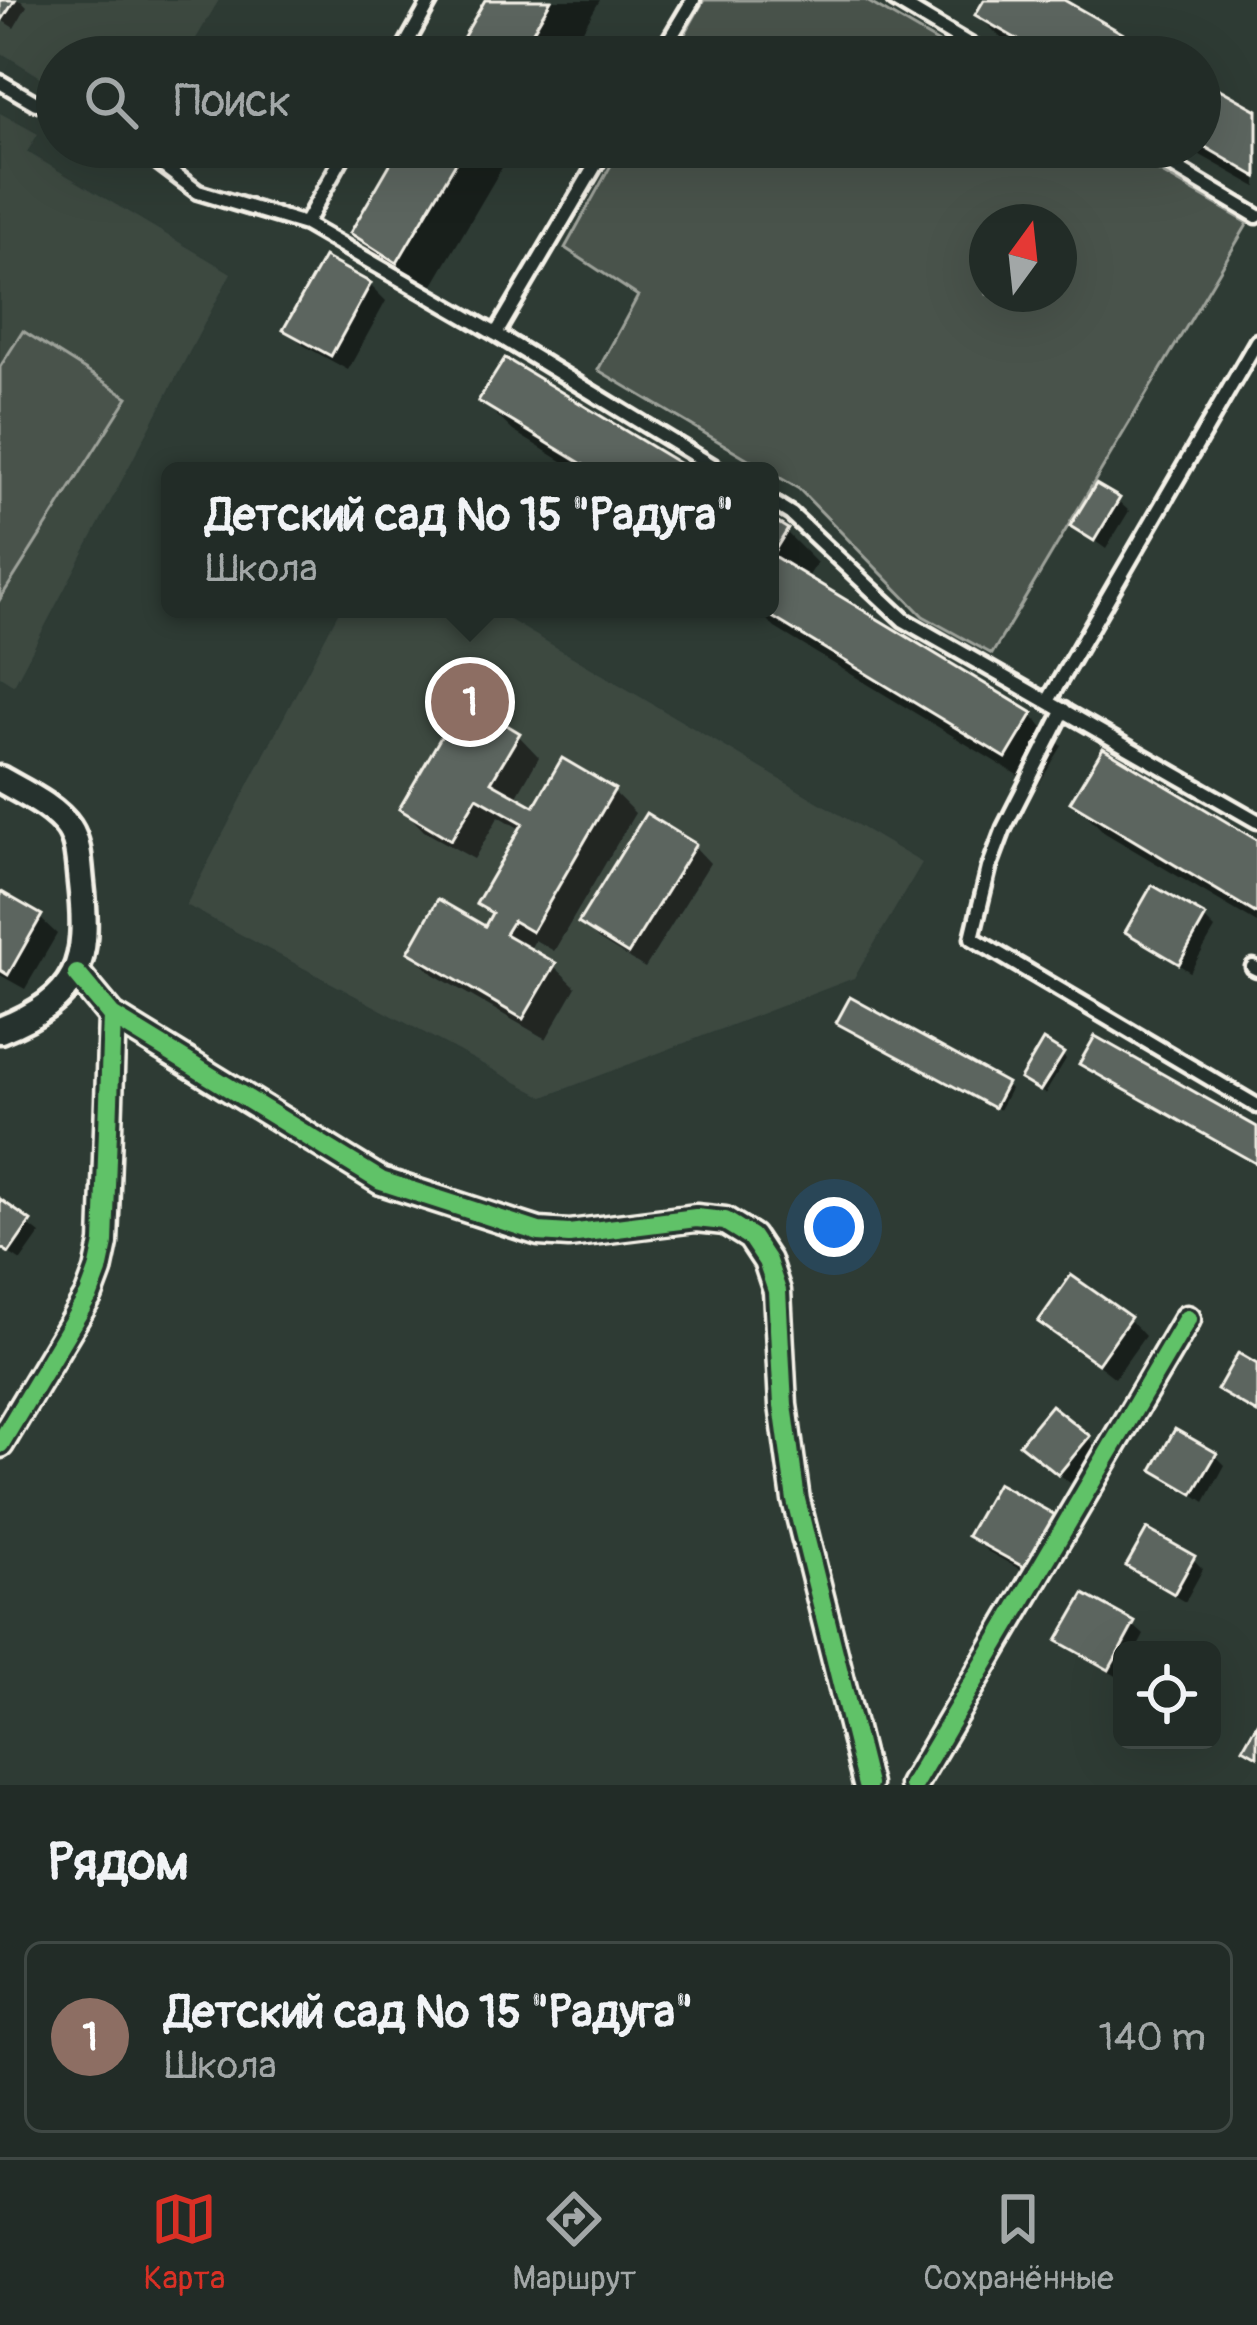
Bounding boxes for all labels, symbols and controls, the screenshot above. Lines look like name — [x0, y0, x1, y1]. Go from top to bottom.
search box — [36, 36, 1221, 168]
icon: search — [78, 69, 144, 135]
text: Поиск — [174, 74, 291, 130]
north arrow — [969, 204, 1077, 312]
popup — [161, 462, 779, 618]
text: Детский сад № 15 "Радуга" — [206, 488, 734, 544]
text: Школа — [206, 544, 318, 593]
pin: 1 — [431, 657, 509, 747]
your location — [804, 1197, 864, 1257]
map controls — [1113, 1641, 1221, 1749]
button: locate — [1113, 1641, 1221, 1749]
text: Рядом — [48, 1831, 189, 1895]
text: Детский сад № 15 "Радуга" — [165, 1985, 693, 2041]
text: 1 — [82, 2013, 98, 2062]
text: 140 m — [1098, 2013, 1206, 2062]
text: Школа — [165, 2041, 277, 2090]
tab: Карта — [143, 2186, 225, 2299]
tab: Маршрут — [512, 2186, 636, 2299]
tab: Сохранённые — [923, 2186, 1114, 2299]

